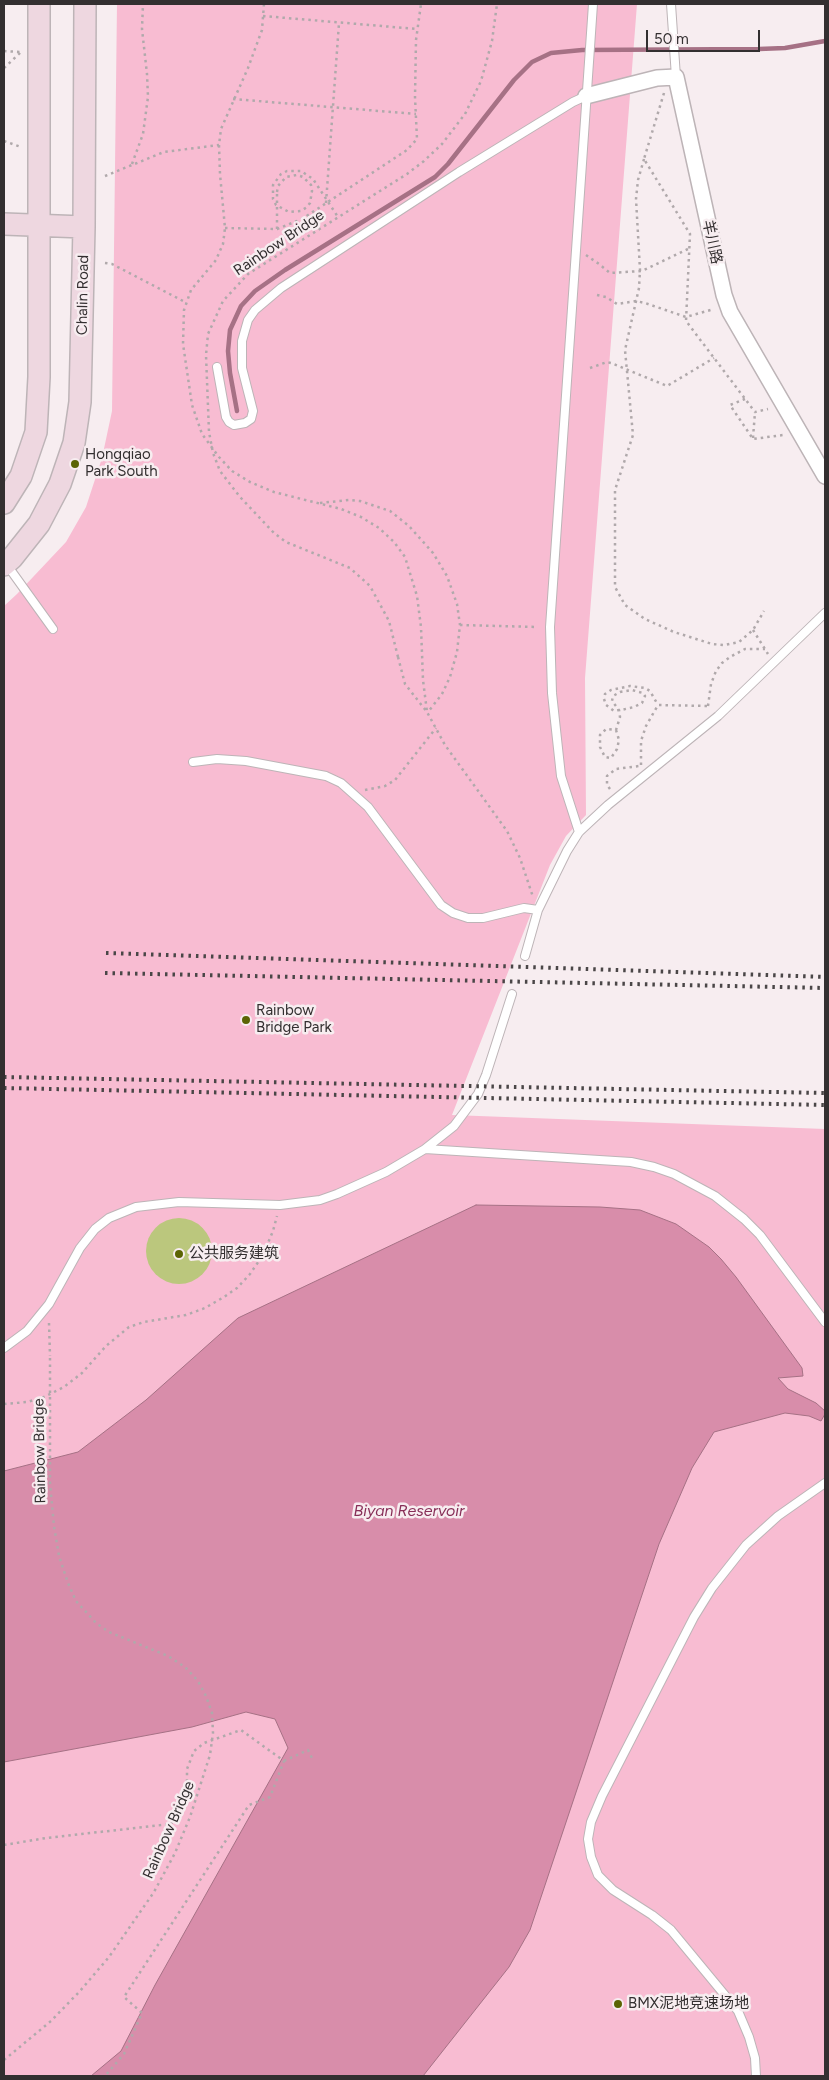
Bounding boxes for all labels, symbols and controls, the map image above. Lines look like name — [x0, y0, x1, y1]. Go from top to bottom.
scale bar — [649, 20, 763, 52]
text: 50 m — [654, 30, 689, 48]
street label: Rainbow Bridge — [230, 206, 328, 280]
street label: 羊川路 — [699, 218, 725, 266]
street label: Chalin Road — [73, 255, 93, 335]
place label: Hongqiao Park South — [85, 446, 158, 481]
marker: Hongqiao Park South — [69, 458, 81, 470]
place label: Rainbow Bridge Park — [256, 1002, 332, 1037]
marker: Rainbow Bridge Park — [240, 1014, 252, 1026]
place label: 公共服务建筑 — [189, 1245, 279, 1263]
marker: 公共服务建筑 — [173, 1248, 185, 1260]
street label: Rainbow Bridge — [30, 1398, 50, 1504]
water label: Biyan Reservoir — [353, 1501, 465, 1521]
street label: Rainbow Bridge — [139, 1778, 199, 1882]
place label: BMX泥地竞速场地 — [628, 1995, 749, 2013]
marker: BMX泥地竞速场地 — [612, 1998, 624, 2010]

